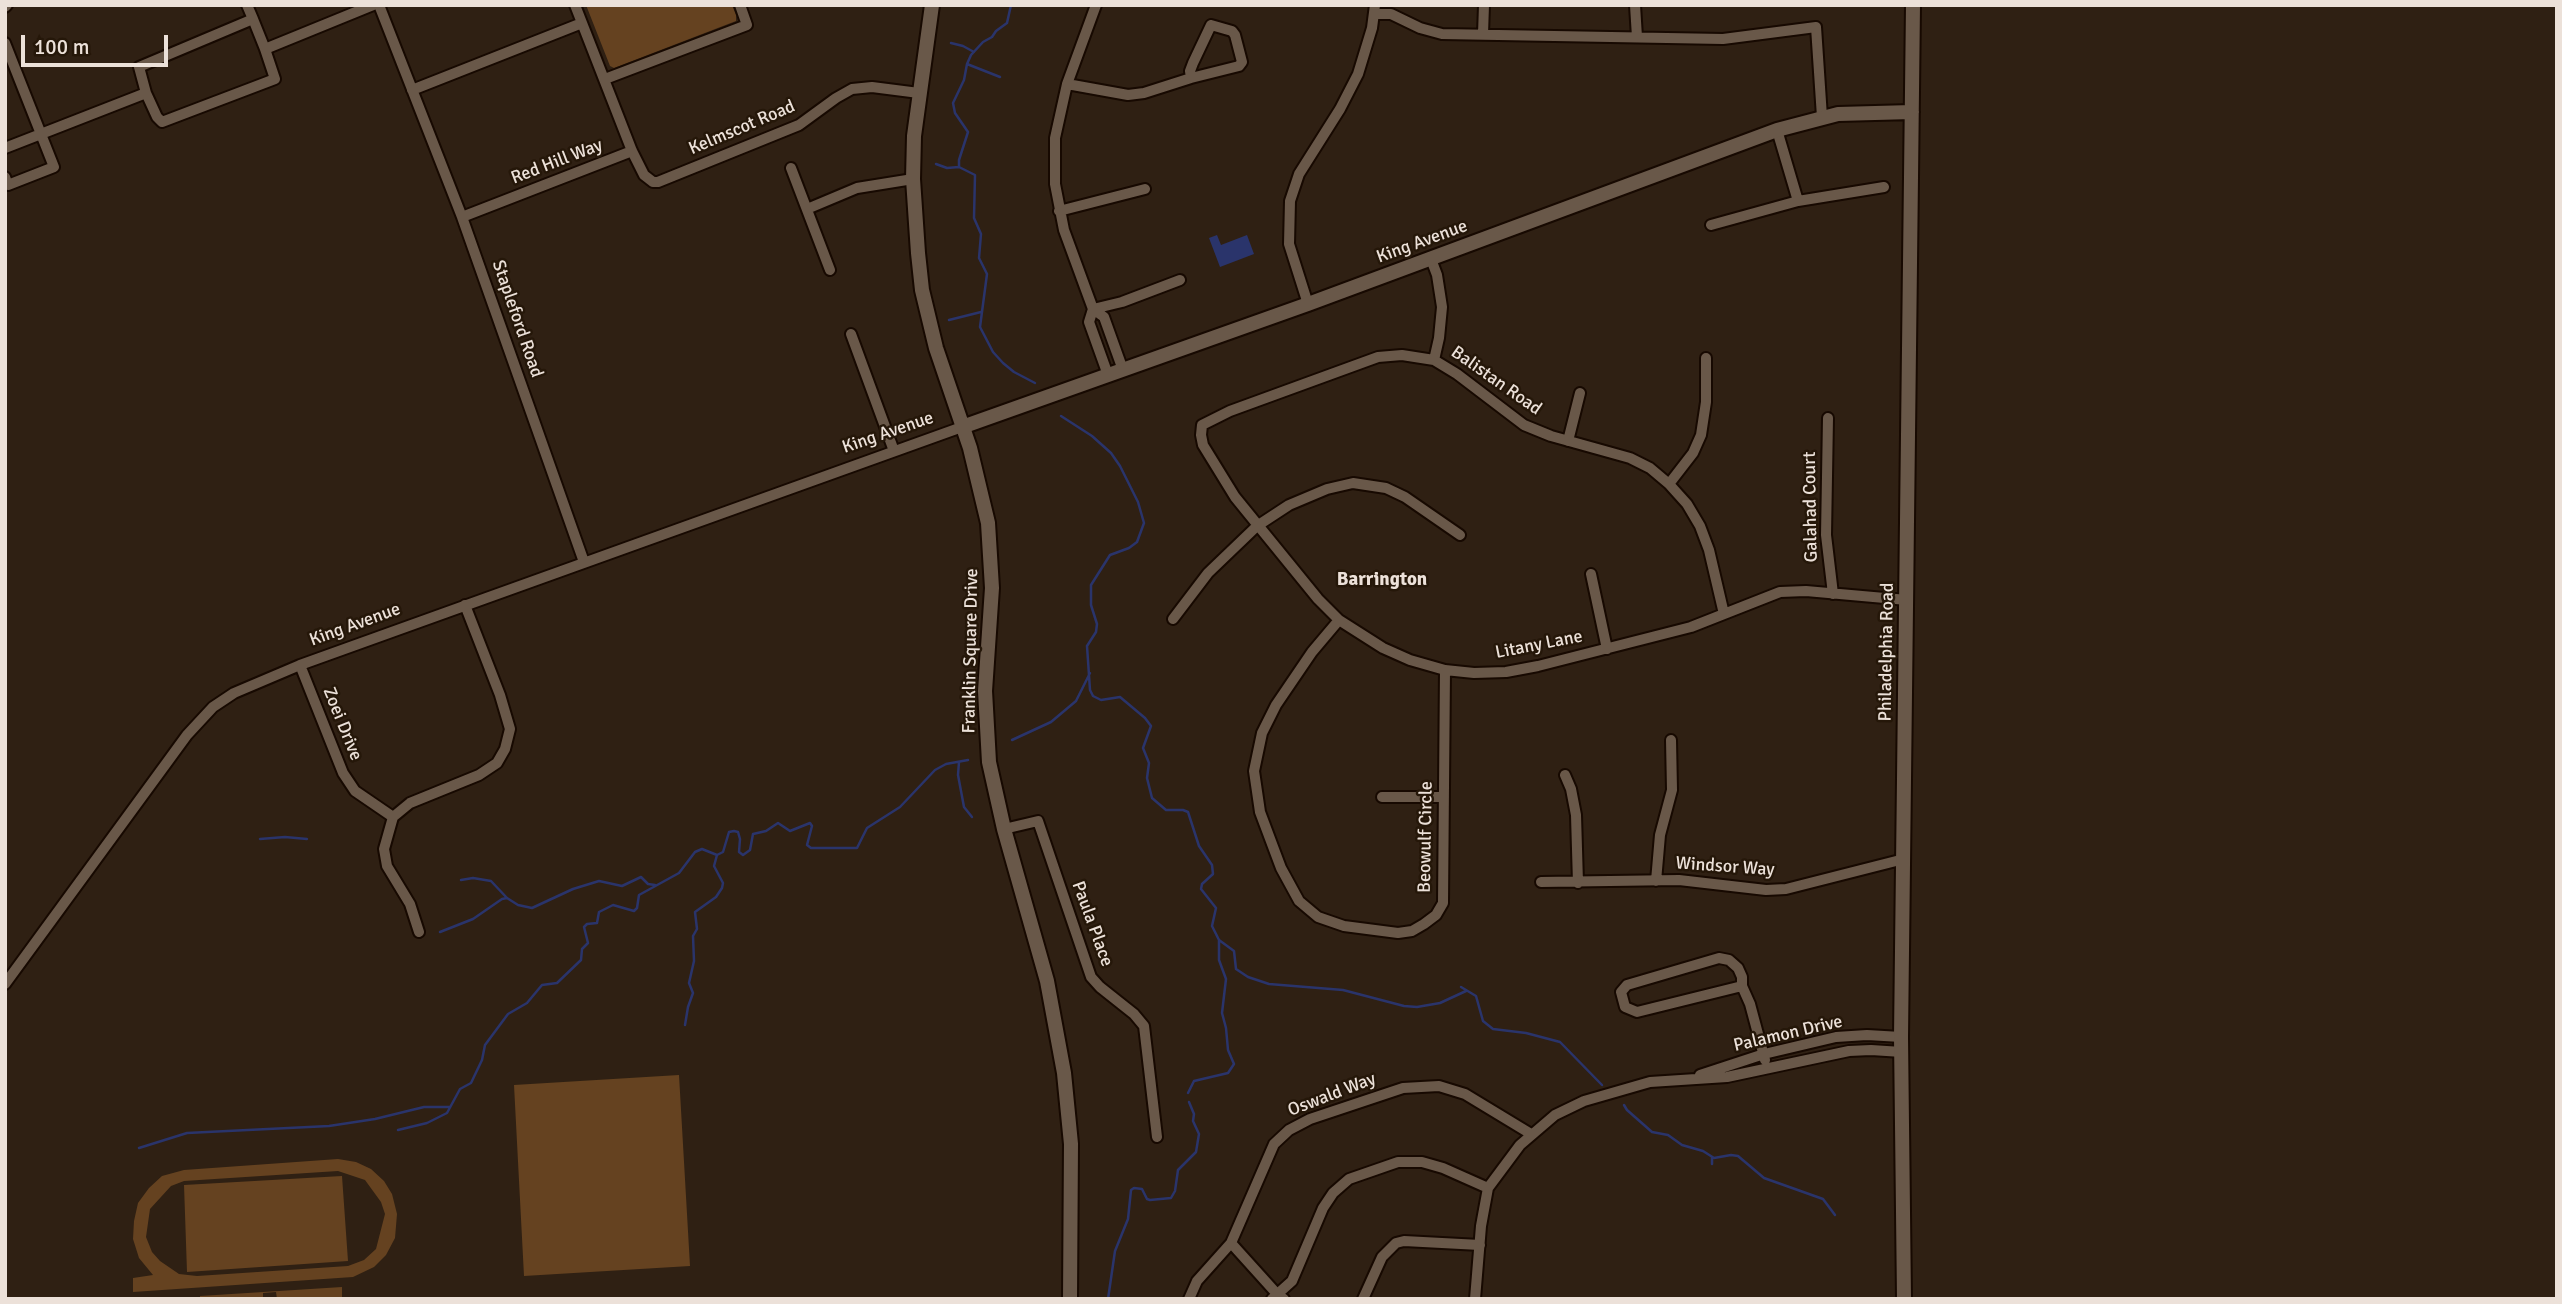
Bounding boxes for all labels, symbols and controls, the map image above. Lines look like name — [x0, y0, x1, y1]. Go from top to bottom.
scale bar — [24, 21, 172, 65]
text: 100 m — [34, 34, 89, 60]
street label: Kelmscot Road — [686, 96, 798, 160]
street label: Red Hill Way — [508, 135, 606, 189]
street label: King Avenue — [1374, 216, 1470, 268]
street label: Stapleford Road — [487, 257, 547, 381]
street label: Balistan Road — [1447, 342, 1545, 420]
street label: King Avenue — [839, 407, 937, 459]
street label: Galahad Court — [1799, 451, 1823, 563]
street label: Franklin Square Drive — [959, 568, 983, 734]
district label: Barrington — [1337, 569, 1427, 591]
street label: Philadelphia Road — [1875, 582, 1899, 722]
street label: King Avenue — [307, 599, 403, 651]
street label: Litany Lane — [1494, 626, 1584, 664]
street label: Zoei Drive — [318, 684, 366, 764]
street label: Beowulf Circle — [1414, 781, 1438, 893]
street label: Windsor Way — [1675, 853, 1775, 881]
street label: Paula Place — [1067, 878, 1117, 970]
street label: Palamon Drive — [1731, 1011, 1845, 1057]
street label: Oswald Way — [1285, 1068, 1379, 1122]

